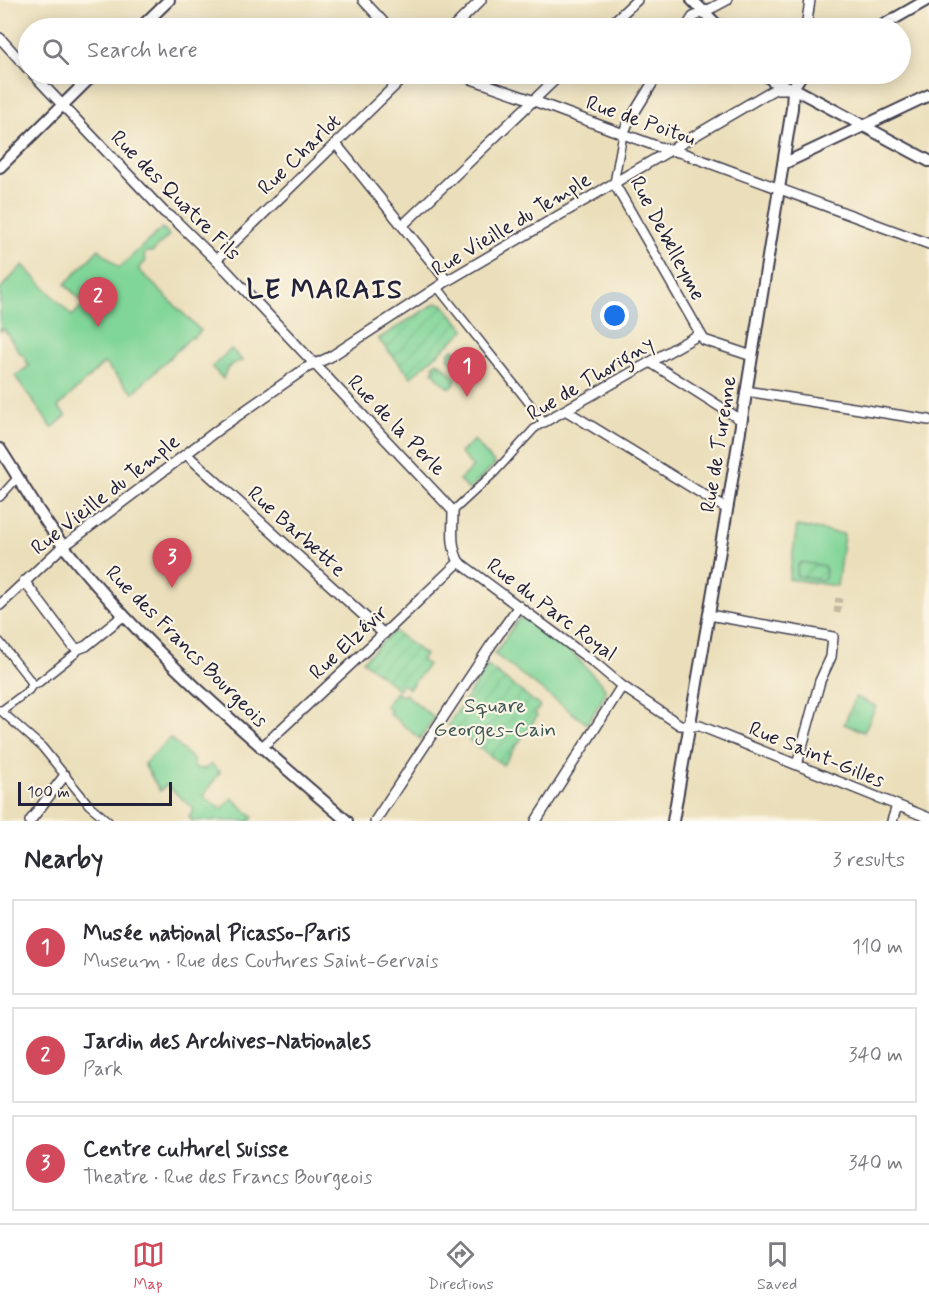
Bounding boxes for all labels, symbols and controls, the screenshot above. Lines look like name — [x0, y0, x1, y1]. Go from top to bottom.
search box — [18, 18, 911, 84]
icon: search — [39, 35, 72, 68]
text: Search here — [87, 37, 198, 65]
street label: Rue de Poitou — [582, 89, 699, 153]
street label: Rue Charlot — [252, 108, 348, 202]
street label: Rue des Quatre Fils — [104, 124, 247, 267]
street label: Rue Vieille du Temple — [426, 166, 597, 284]
street label: Rue Debelleyme — [623, 171, 712, 306]
district label: LE MARAIS — [246, 273, 404, 308]
pin: 2 — [78, 278, 118, 327]
your location — [600, 301, 629, 330]
street label: Rue de Thorigny — [522, 330, 660, 430]
pin: 1 — [448, 348, 486, 397]
street label: Rue de la Perle — [341, 369, 452, 483]
street label: Rue de Turenne — [694, 374, 744, 514]
street label: Rue Vieille du Temple — [25, 428, 186, 562]
street label: Rue Barbette — [241, 480, 352, 584]
pin: 3 — [152, 538, 192, 588]
street label: Rue du Parc Royal — [481, 552, 622, 668]
street label: Rue des Francs Bourgeois — [99, 559, 274, 734]
street label: Rue Elzévir — [303, 599, 394, 686]
park label: Square Georges-Cain — [434, 692, 556, 745]
street label: Rue Saint-Gilles — [745, 715, 889, 795]
scale bar — [18, 779, 172, 806]
text: 100 m — [27, 782, 70, 803]
text: Nearby — [24, 843, 103, 877]
text: 3 results — [833, 847, 905, 874]
text: Musée national Picasso-Paris — [83, 920, 350, 948]
text: 1 — [41, 934, 50, 961]
text: 110 m — [852, 934, 903, 961]
text: Museum · Rue des Coutures Saint-Gervais — [83, 948, 439, 975]
text: Jardin des Archives-Nationales — [83, 1028, 371, 1056]
text: 2 — [41, 1042, 50, 1069]
text: 340 m — [848, 1042, 903, 1069]
text: Park — [83, 1056, 123, 1083]
text: Centre culturel suisse — [83, 1136, 289, 1164]
text: 3 — [41, 1150, 50, 1177]
text: 340 m — [848, 1150, 903, 1177]
text: Theatre · Rue des Francs Bourgeois — [83, 1164, 372, 1191]
tab: Map — [132, 1238, 165, 1295]
tab: Directions — [428, 1238, 494, 1295]
tab: Saved — [757, 1238, 797, 1295]

